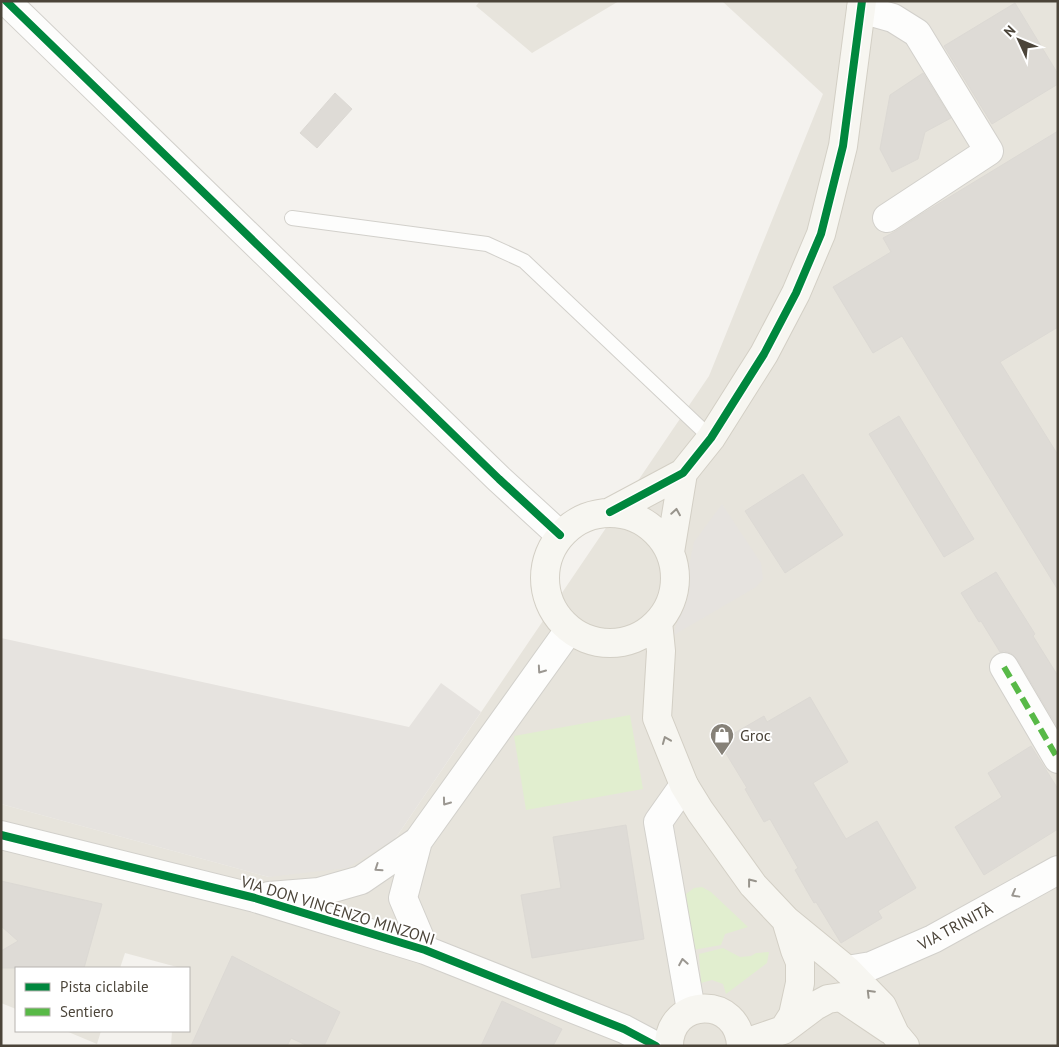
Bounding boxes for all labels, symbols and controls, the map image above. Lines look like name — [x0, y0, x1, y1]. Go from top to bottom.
north arrow — [994, 15, 1044, 65]
text: N — [1000, 21, 1019, 41]
one-way arrow — [671, 508, 681, 517]
one-way arrow — [538, 664, 547, 674]
shop icon: Groc — [709, 722, 735, 756]
place label: Groc — [740, 725, 771, 745]
one-way arrow — [661, 736, 672, 745]
one-way arrow — [443, 796, 452, 806]
one-way arrow — [374, 862, 383, 872]
street label: VIA DON VINCENZO MINZONI — [238, 871, 438, 949]
one-way arrow — [749, 879, 757, 888]
one-way arrow — [1011, 887, 1020, 897]
street label: VIA TRINITÀ — [913, 898, 996, 955]
one-way arrow — [678, 958, 688, 967]
legend — [15, 967, 190, 1032]
text: Pista ciclabile — [60, 977, 149, 996]
one-way arrow — [866, 990, 875, 999]
text: Sentiero — [60, 1002, 114, 1021]

